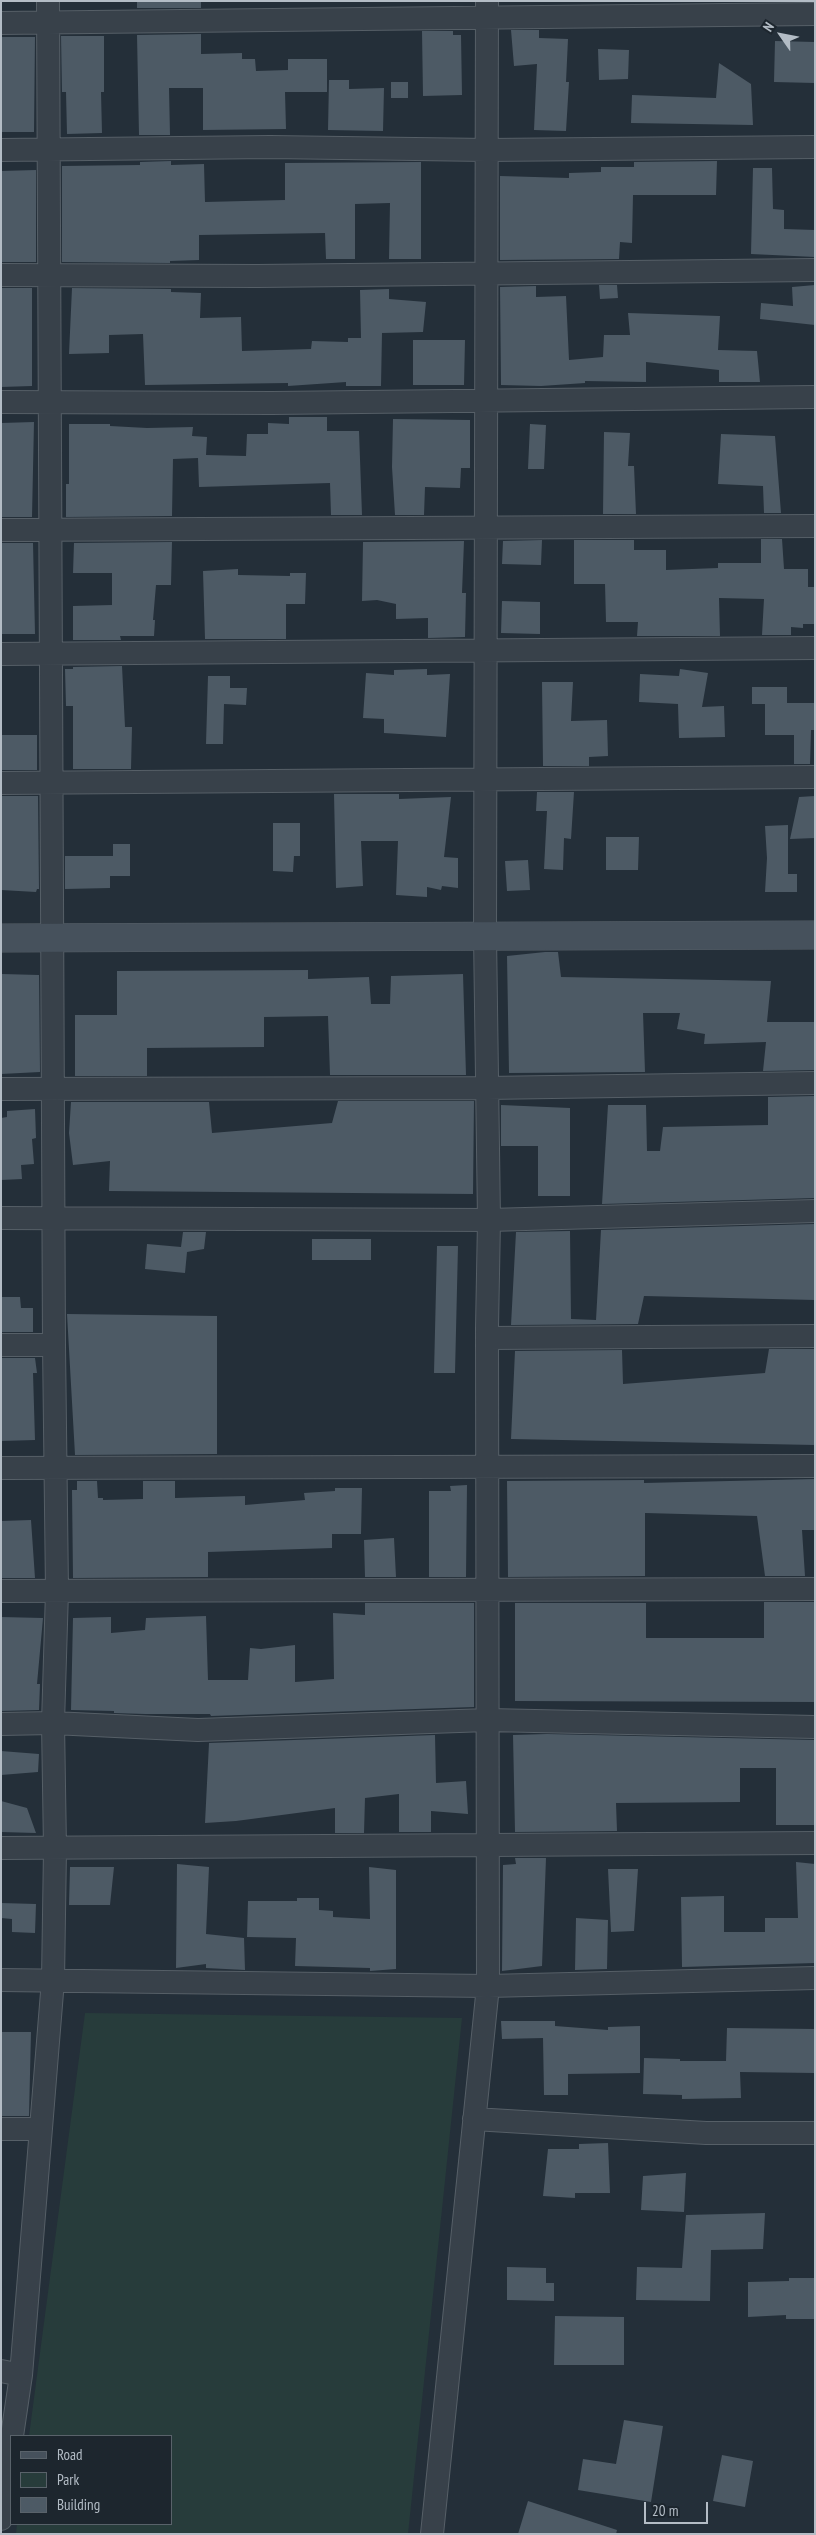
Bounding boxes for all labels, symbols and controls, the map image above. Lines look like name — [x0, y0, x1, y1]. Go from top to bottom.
north arrow — [756, 10, 806, 60]
text: N — [759, 19, 778, 35]
legend — [10, 2435, 172, 2525]
text: Road — [57, 2445, 83, 2464]
text: Park — [57, 2470, 79, 2489]
scale bar — [646, 2492, 710, 2524]
text: Building — [57, 2495, 100, 2514]
text: 20 m — [652, 2501, 678, 2520]

